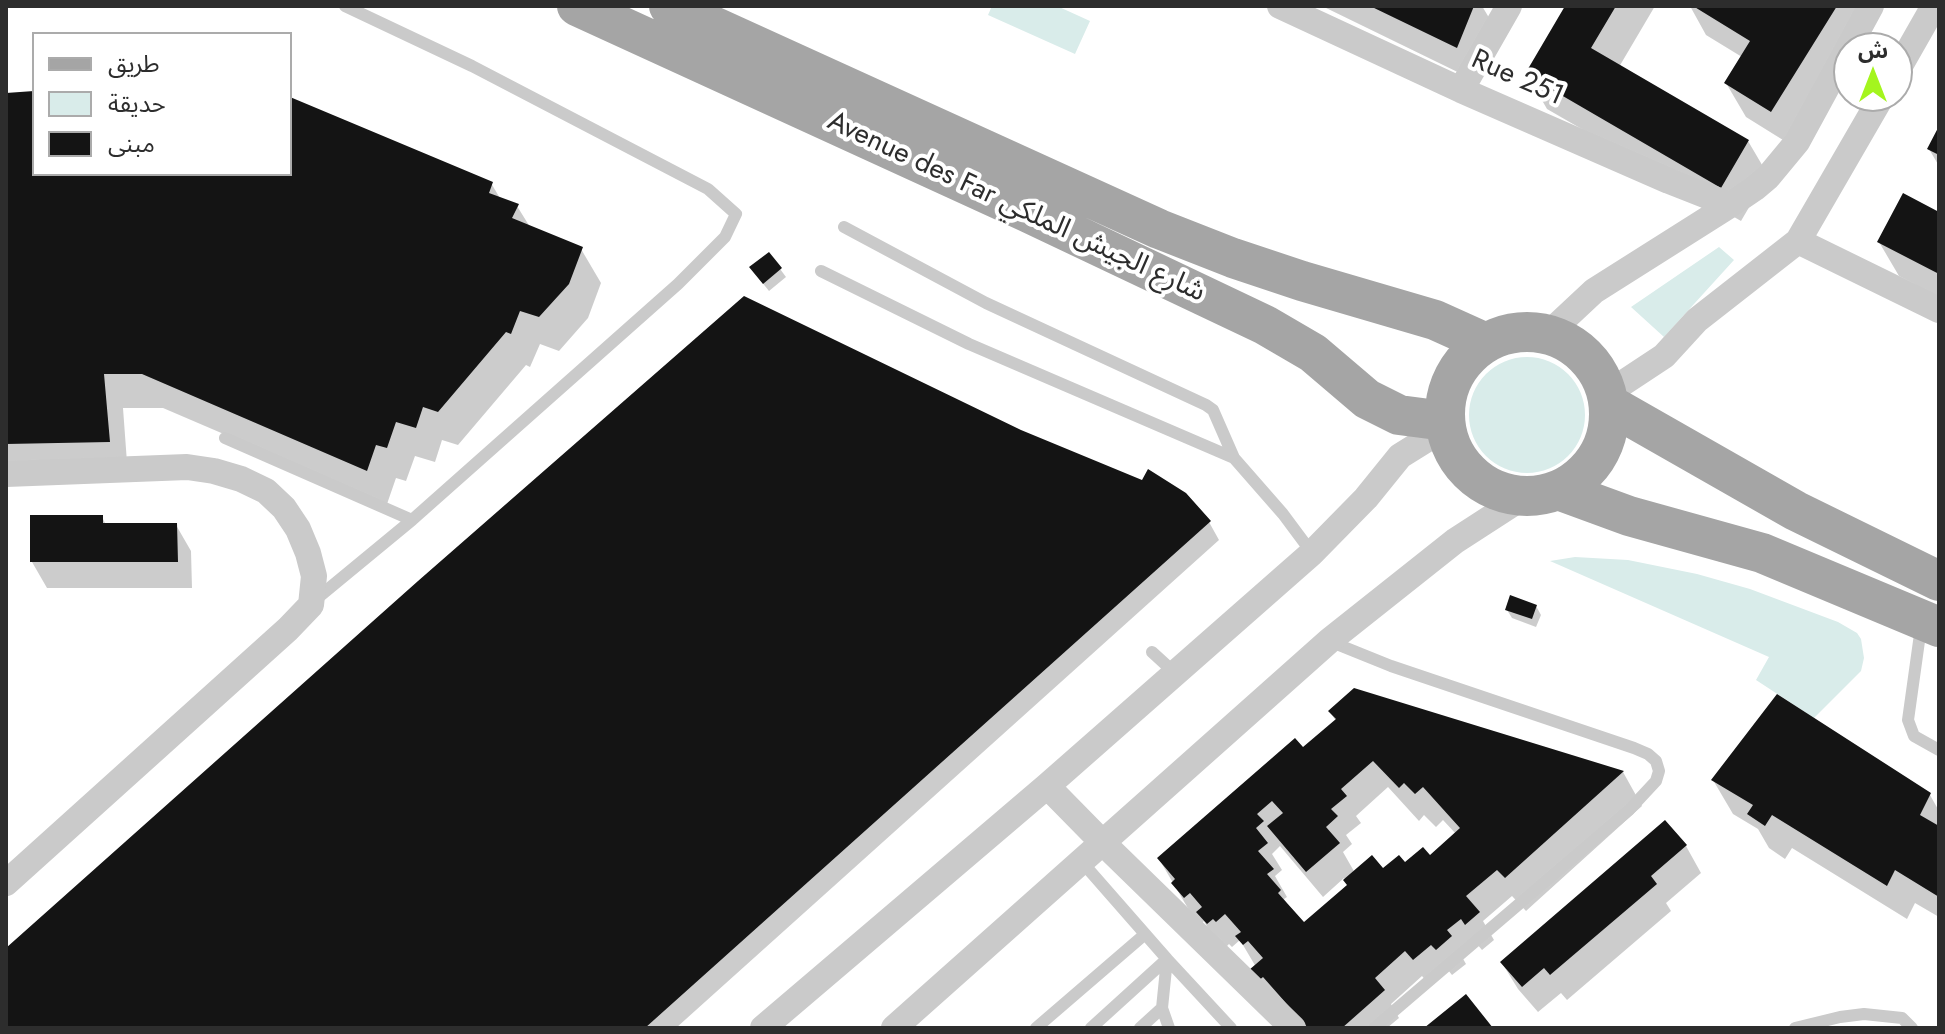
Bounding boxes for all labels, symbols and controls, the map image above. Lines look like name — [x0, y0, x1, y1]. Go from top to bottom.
legend — [32, 32, 292, 176]
north arrow — [1833, 32, 1913, 112]
text: ش — [1858, 34, 1888, 66]
street label: Rue 251 — [1466, 44, 1568, 114]
text: طريق — [108, 46, 160, 81]
text: حديقة — [108, 86, 166, 121]
street label: Avenue des Far شارع الجيش الملكي — [822, 106, 1210, 310]
text: مبنى — [108, 126, 155, 161]

